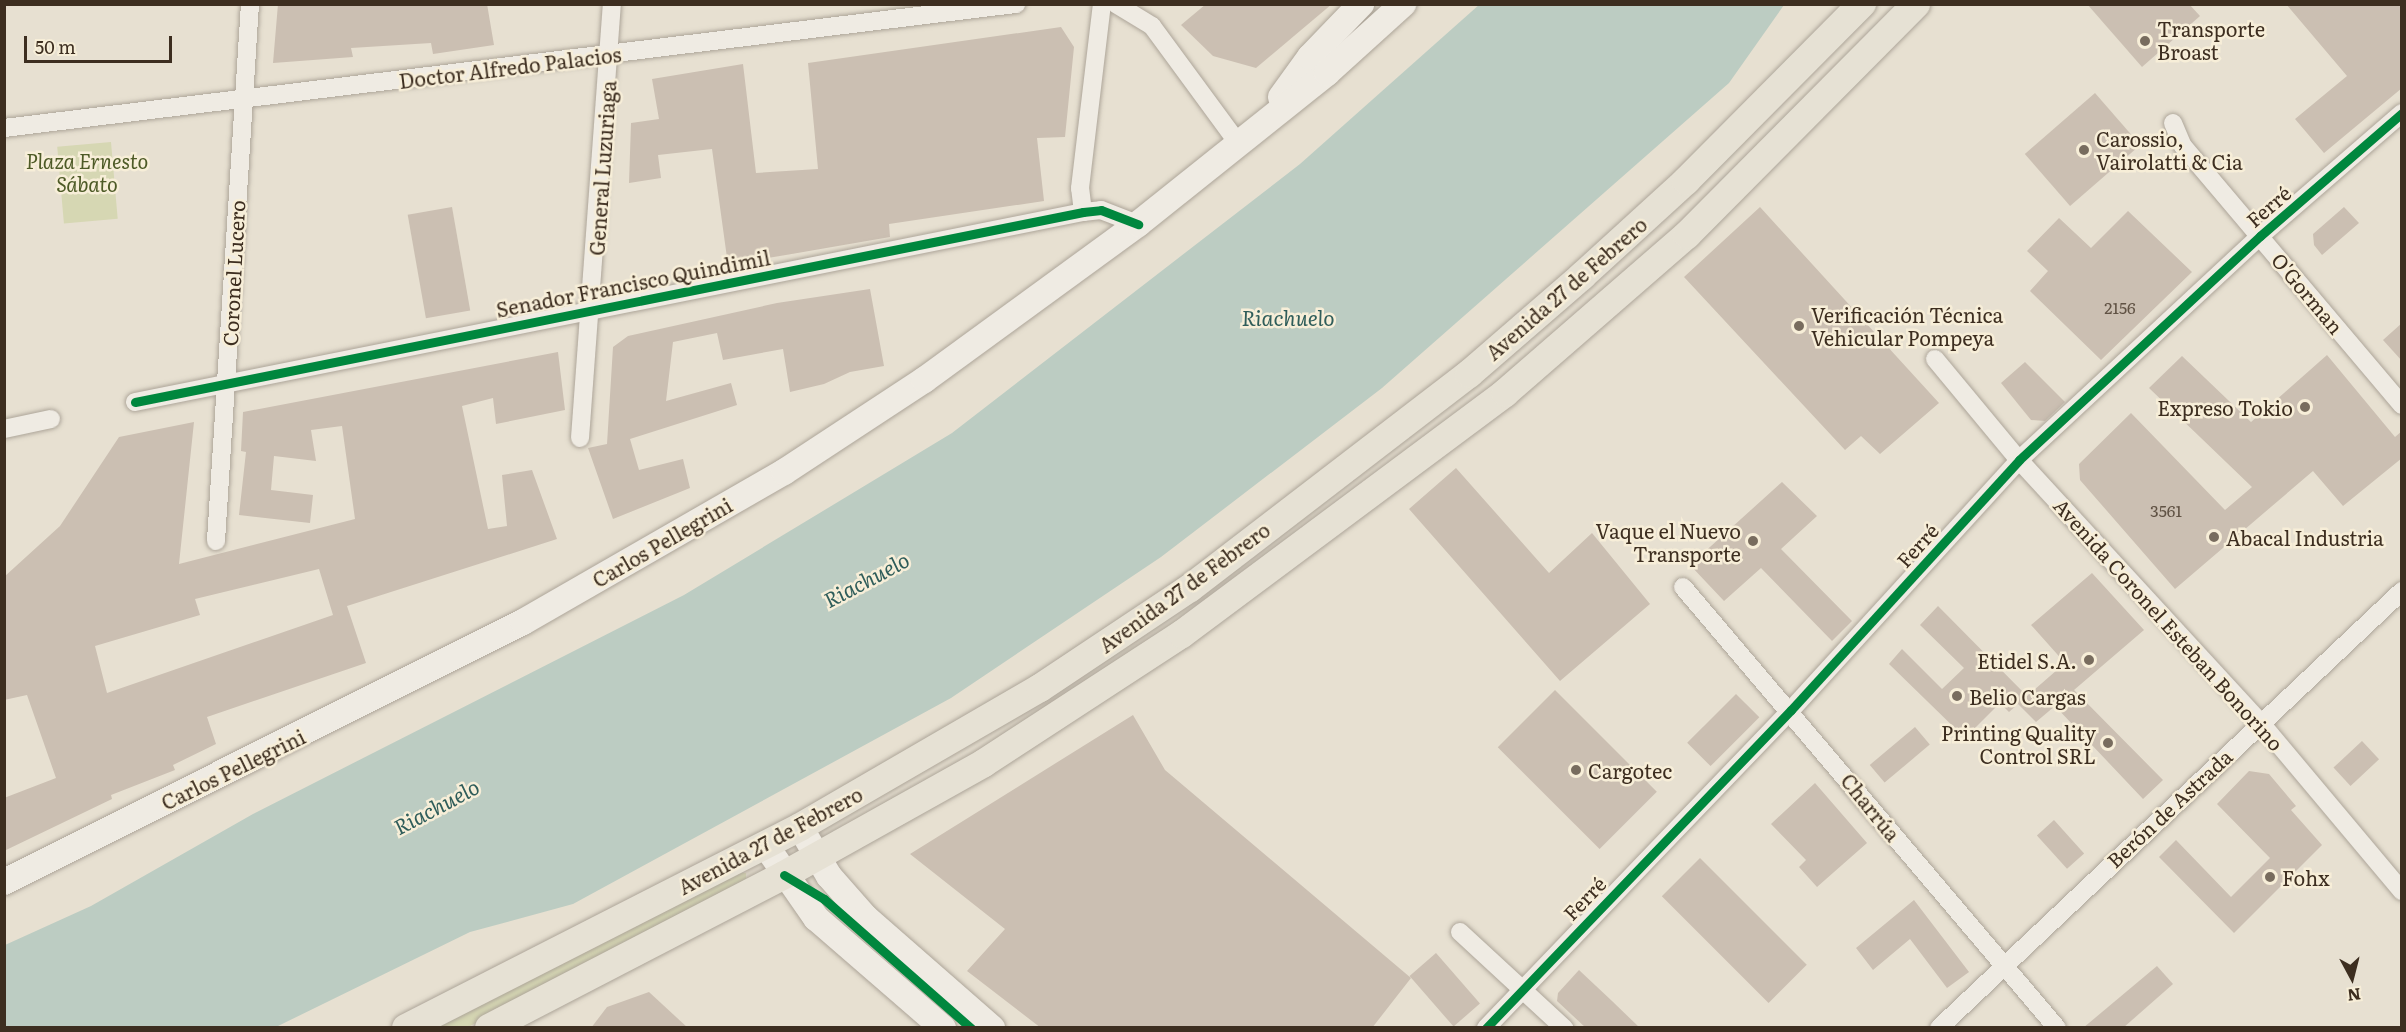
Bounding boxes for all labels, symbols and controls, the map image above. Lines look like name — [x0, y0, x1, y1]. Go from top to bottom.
place label: Transporte Broast — [2157, 17, 2265, 64]
scale bar — [27, 24, 176, 62]
text: 50 m — [35, 33, 76, 60]
marker: Transporte Broast — [2138, 34, 2152, 48]
street label: Doctor Alfredo Palacios — [397, 41, 623, 93]
street label: General Luzuriaga — [584, 80, 620, 256]
place label: Carossio, Vairolatti & Cia — [2096, 126, 2243, 173]
marker: Carossio, Vairolatti & Cia — [2077, 143, 2091, 157]
park label: Plaza Ernesto Sábato — [26, 149, 148, 196]
street label: Ferré — [2241, 180, 2295, 232]
street label: Coronel Lucero — [217, 199, 249, 347]
street label: Avenida 27 de Febrero — [1481, 212, 1651, 364]
street label: Senador Francisco Quindimil — [494, 245, 772, 321]
street label: O'Gorman — [2267, 248, 2349, 338]
house number: 2156 — [2104, 297, 2136, 317]
place label: Verificación Técnica Vehicular Pompeya — [1811, 302, 2003, 349]
water label: Riachuelo — [1241, 304, 1335, 330]
marker: Verificación Técnica Vehicular Pompeya — [1792, 319, 1806, 333]
place label: Expreso Tokio — [2157, 395, 2293, 419]
marker: Expreso Tokio — [2298, 400, 2312, 414]
street label: Carlos Pellegrini — [588, 492, 736, 592]
street label: Avenida Coronel Esteban Bonorino — [2049, 493, 2289, 755]
house number: 3561 — [2150, 500, 2182, 520]
street label: Avenida 27 de Febrero — [1094, 517, 1274, 657]
place label: Vaque el Nuevo Transporte — [1596, 518, 1741, 565]
street label: Ferré — [1891, 518, 1943, 572]
place label: Abacal Industria — [2226, 525, 2384, 549]
marker: Abacal Industria — [2207, 530, 2221, 544]
marker: Vaque el Nuevo Transporte — [1746, 534, 1760, 548]
water label: Riachuelo — [819, 546, 913, 612]
place label: Etidel S.A. — [1977, 648, 2077, 672]
marker: Etidel S.A. — [2082, 653, 2096, 667]
place label: Belio Cargas — [1969, 684, 2086, 708]
marker: Belio Cargas — [1950, 689, 1964, 703]
place label: Printing Quality Control SRL — [1941, 720, 2096, 767]
street label: Carlos Pellegrini — [157, 724, 309, 814]
marker: Printing Quality Control SRL — [2101, 736, 2115, 750]
street label: Berón de Astrada — [2102, 744, 2236, 872]
place label: Cargotec — [1588, 758, 1672, 782]
marker: Cargotec — [1569, 763, 1583, 777]
street label: Charrúa — [1837, 768, 1905, 846]
water label: Riachuelo — [389, 773, 483, 839]
street label: Avenida 27 de Febrero — [674, 781, 866, 899]
place label: Fohx — [2282, 865, 2329, 889]
marker: Fohx — [2263, 870, 2277, 884]
street label: Ferré — [1558, 871, 1610, 925]
north arrow — [2322, 948, 2382, 1008]
text: N — [2346, 983, 2362, 1009]

